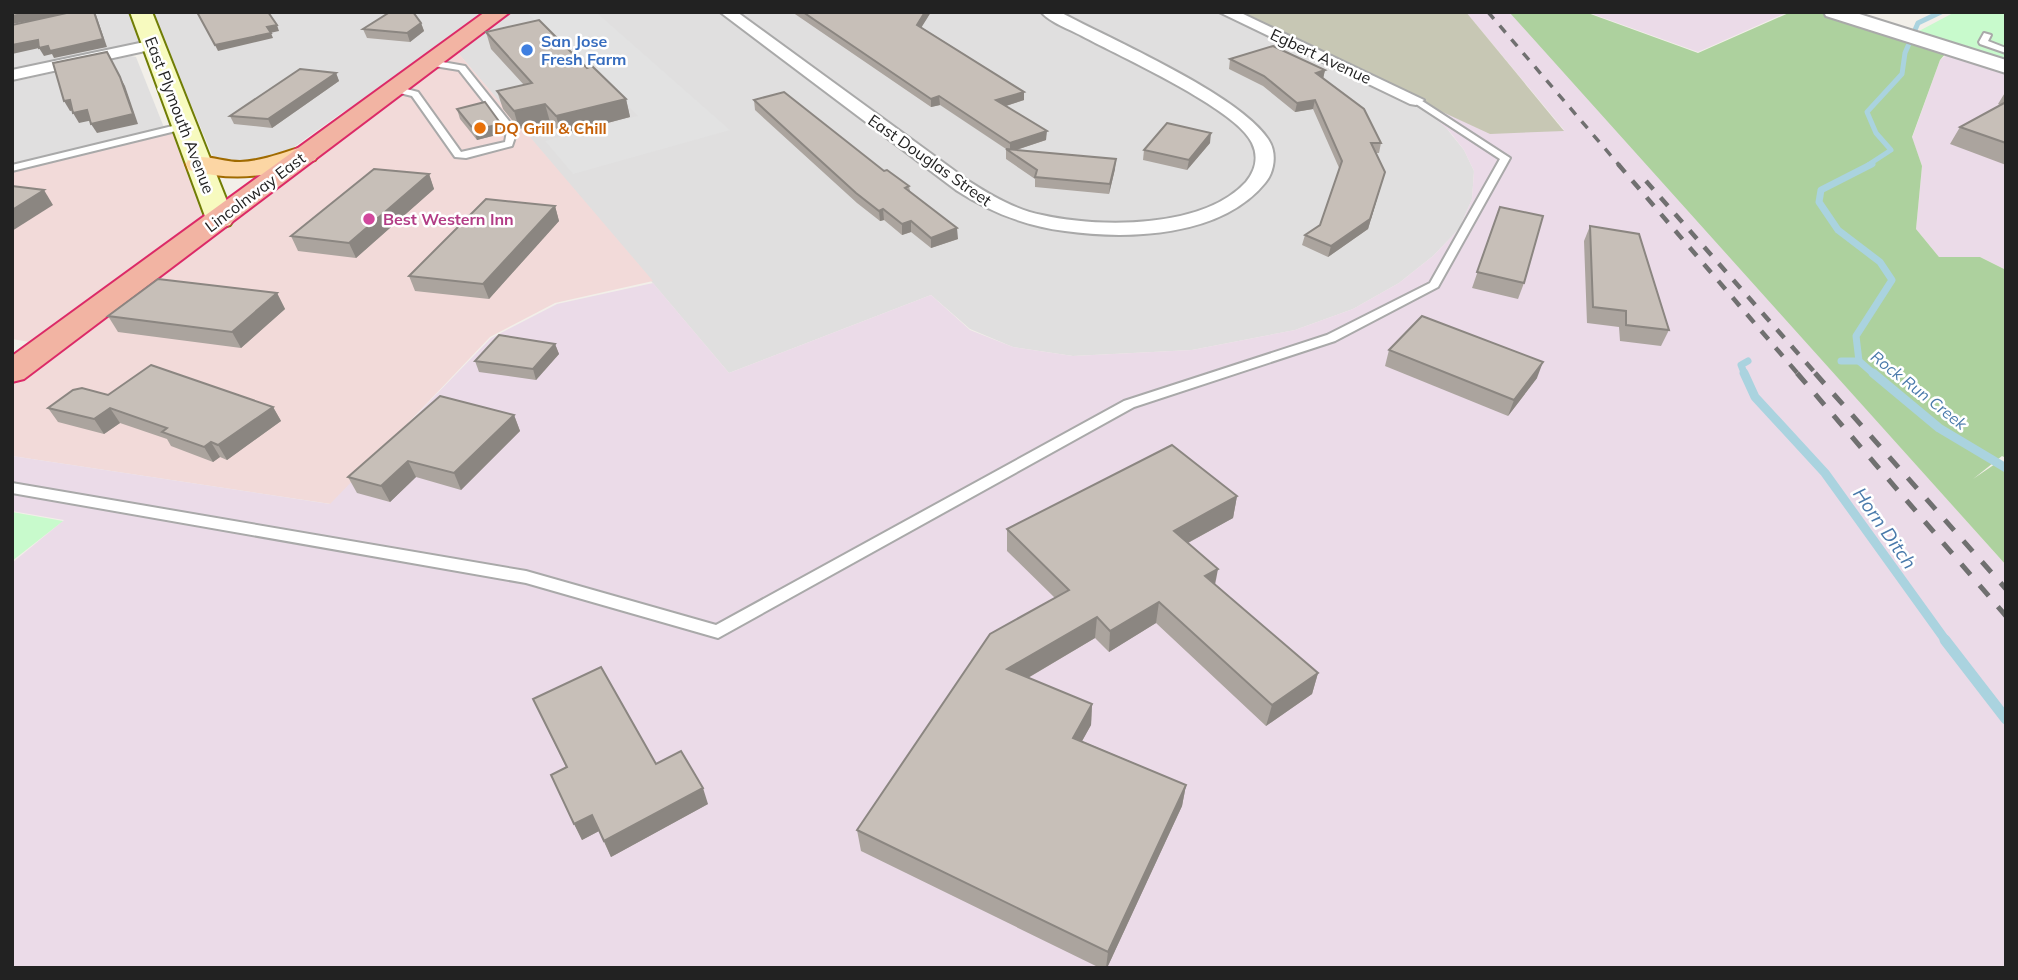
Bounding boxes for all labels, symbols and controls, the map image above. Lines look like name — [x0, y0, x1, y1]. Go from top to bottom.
street label: Egbert Avenue — [1267, 24, 1375, 88]
place label: San Jose Fresh Farm — [541, 31, 626, 69]
street label: East Plymouth Avenue — [141, 34, 219, 196]
marker: San Jose Fresh Farm — [519, 42, 535, 58]
street label: East Douglas Street — [864, 110, 996, 210]
place label: DQ Grill & Chill — [494, 118, 607, 138]
marker: DQ Grill & Chill — [472, 120, 488, 136]
street label: Lincolnway East — [201, 148, 309, 236]
place label: Best Western Inn — [383, 209, 514, 229]
marker: Best Western Inn — [361, 211, 377, 227]
water label: Rock Run Creek — [1867, 346, 1972, 434]
water label: Horn Ditch — [1848, 483, 1922, 573]

